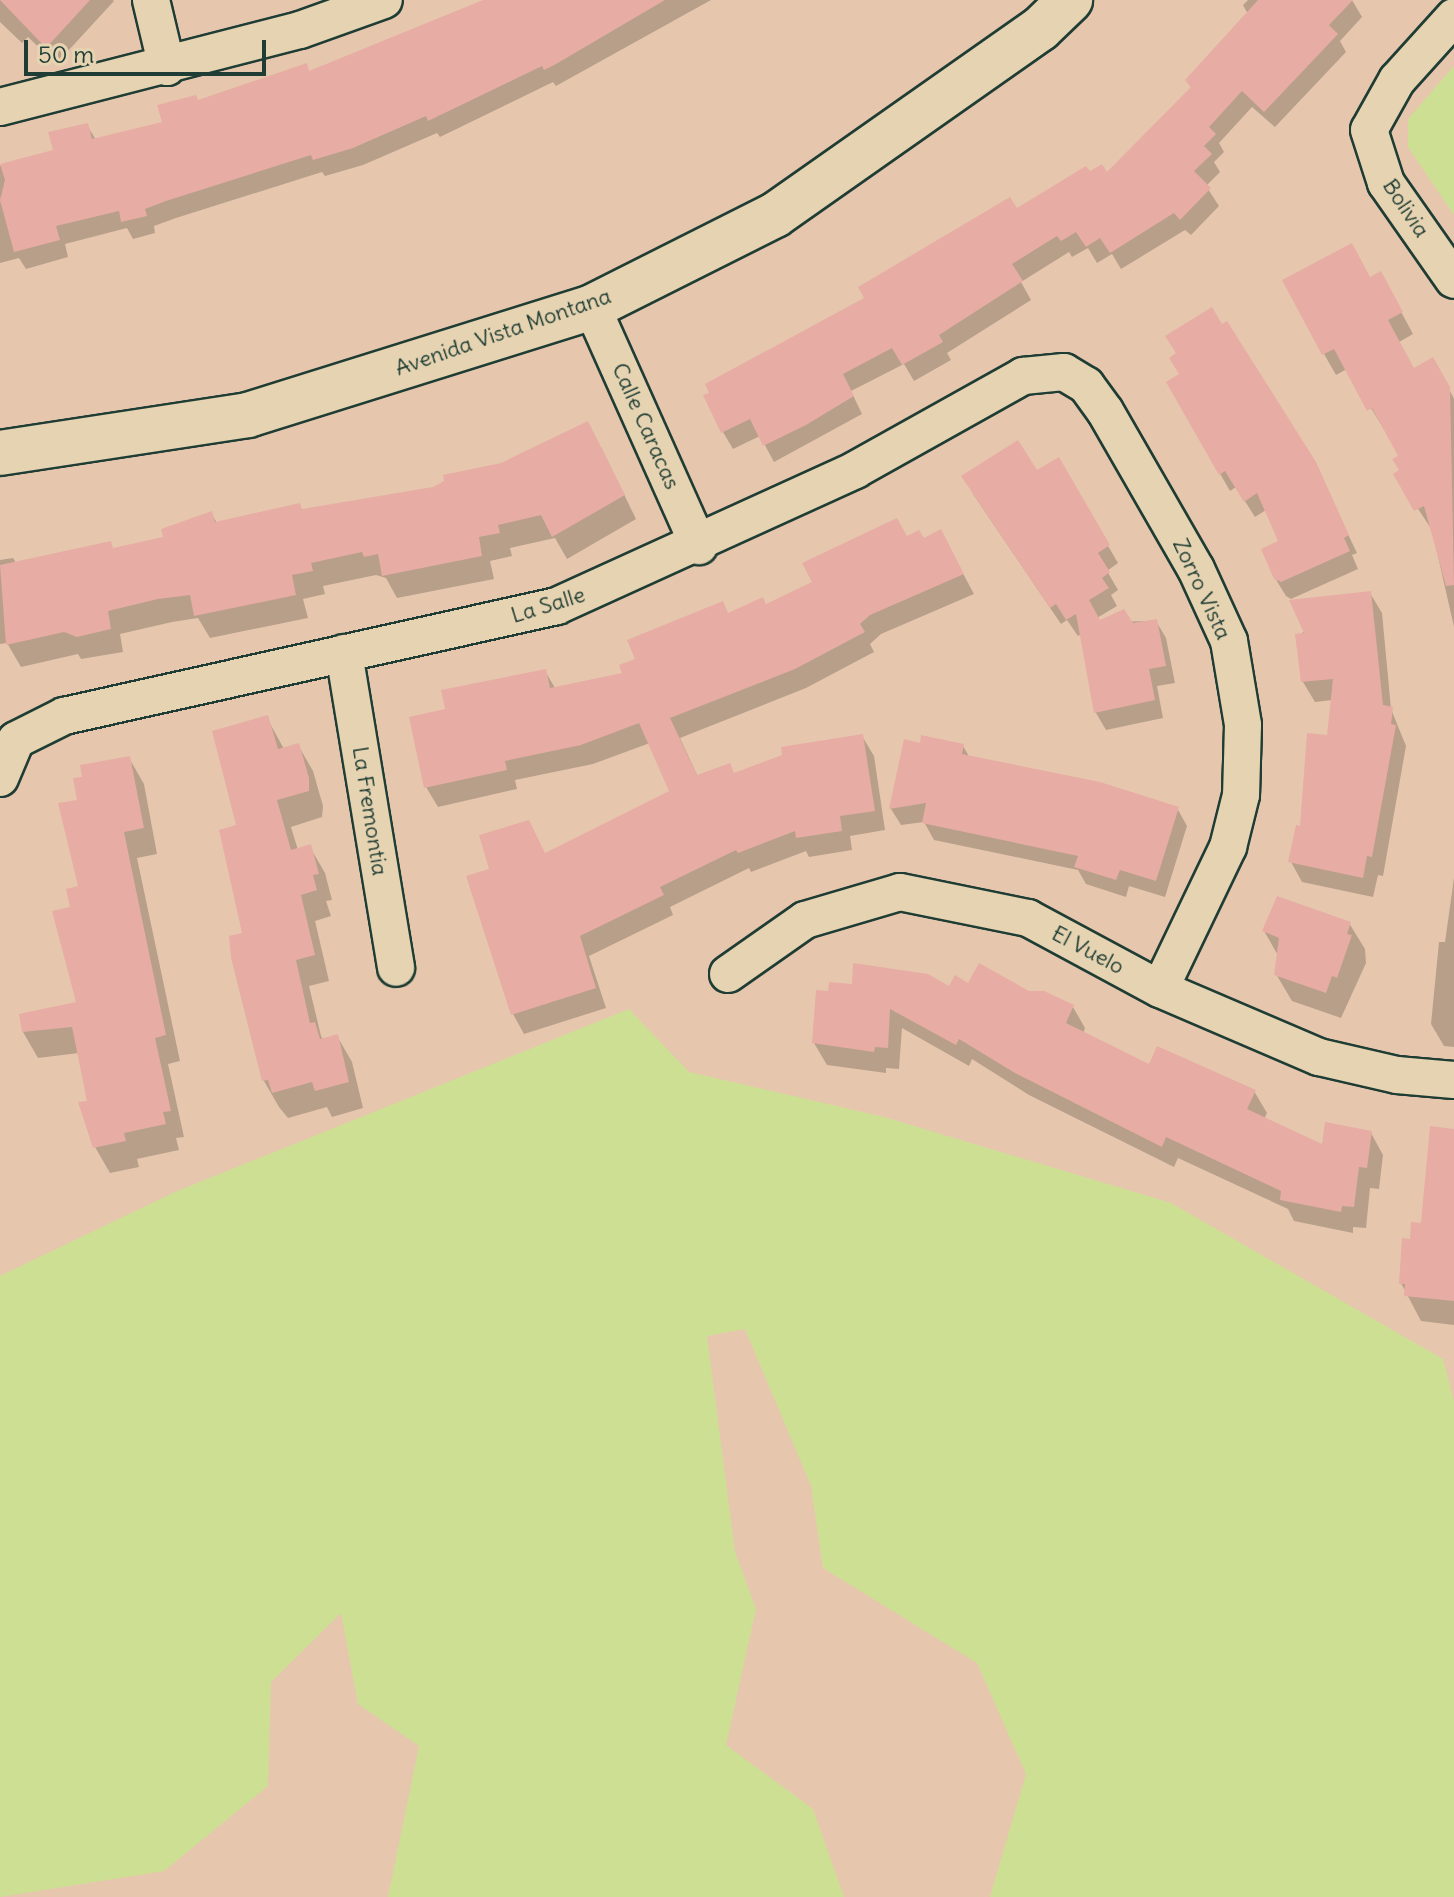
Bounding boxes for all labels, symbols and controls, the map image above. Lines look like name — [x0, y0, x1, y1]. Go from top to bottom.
scale bar — [28, 24, 270, 74]
text: 50 m — [38, 39, 94, 69]
street label: Bolivia — [1377, 174, 1435, 242]
street label: Avenida Vista Montana — [392, 283, 614, 381]
street label: Calle Caracas — [606, 359, 686, 493]
street label: Zorro Vista — [1167, 534, 1237, 644]
street label: La Salle — [508, 581, 588, 629]
street label: La Fremontia — [347, 745, 393, 877]
street label: El Vuelo — [1047, 920, 1129, 980]

